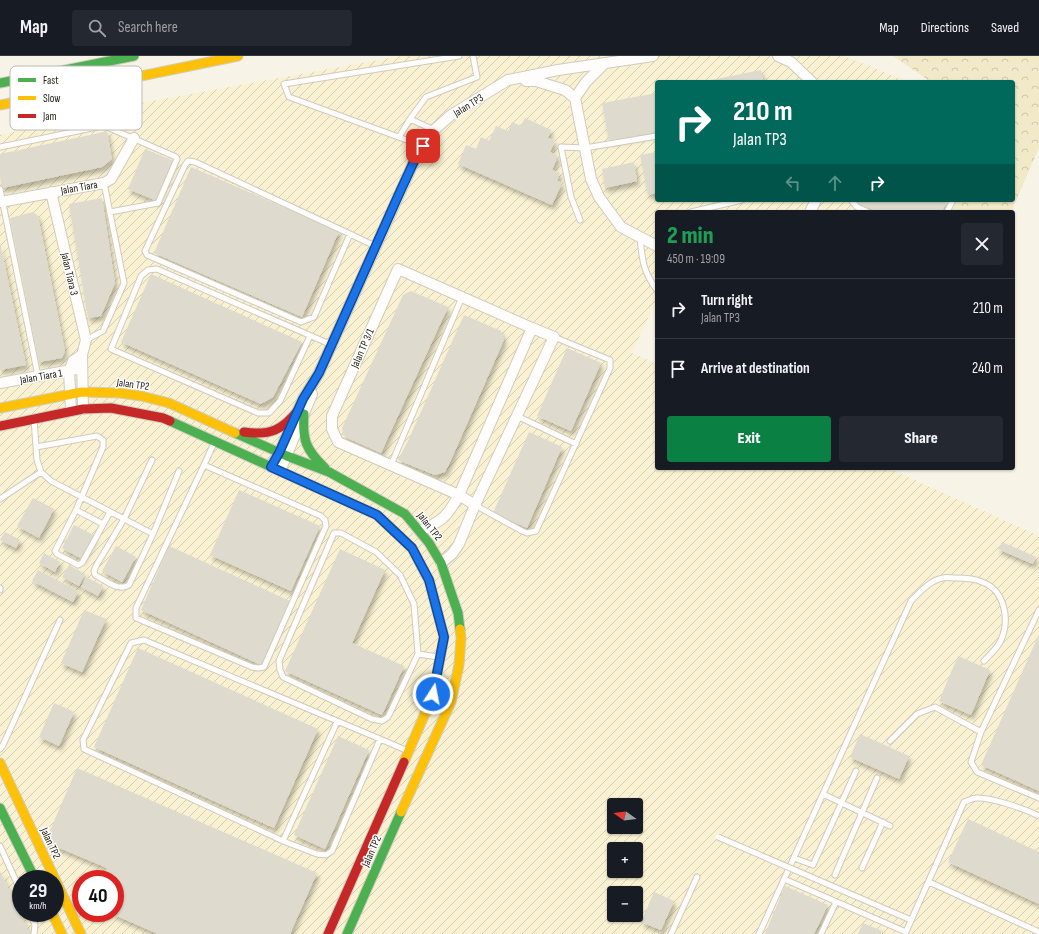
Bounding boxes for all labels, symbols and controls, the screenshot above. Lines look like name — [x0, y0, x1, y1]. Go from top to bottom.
search box — [72, 10, 352, 46]
text: Map — [20, 16, 48, 39]
icon: search — [86, 17, 108, 39]
text: Search here — [118, 18, 178, 37]
text: Map — [879, 19, 899, 36]
text: Directions — [921, 19, 969, 36]
text: Saved — [991, 19, 1019, 36]
legend — [10, 66, 142, 130]
text: Fast — [43, 74, 59, 87]
street label: Jalan TP3 — [450, 91, 486, 120]
text: Slow — [43, 92, 60, 105]
text: 210 m — [733, 95, 793, 128]
icon: right — [667, 96, 719, 148]
text: Jam — [42, 110, 57, 123]
pin — [406, 129, 440, 163]
text: Jalan TP3 — [733, 129, 787, 150]
icon: arrive — [412, 135, 434, 157]
icon: left — [782, 172, 804, 194]
icon: ahead — [824, 172, 846, 194]
icon: right — [866, 172, 888, 194]
street label: Jalan Tiara — [59, 178, 99, 197]
text: 2 min — [667, 221, 714, 250]
button: close — [961, 223, 1003, 265]
street label: Jalan Tiara 3 — [58, 250, 81, 297]
text: 450 m · 19:09 — [667, 251, 725, 267]
text: Turn right — [701, 291, 753, 310]
icon: right — [667, 298, 689, 320]
text: 210 m — [973, 299, 1003, 318]
text: Jalan TP3 — [701, 310, 740, 326]
street label: Jalan TP 3/1 — [348, 326, 377, 371]
icon: arrive — [667, 358, 689, 380]
text: Arrive at destination — [701, 359, 810, 378]
text: 240 m — [972, 359, 1003, 378]
street label: Jalan Tiara 1 — [18, 366, 63, 387]
street label: Jalan TP2 — [115, 376, 151, 393]
button: Exit — [667, 416, 831, 462]
button: Share — [839, 416, 1003, 462]
street label: Jalan TP2 — [414, 509, 445, 544]
position arrow — [412, 673, 454, 715]
north arrow — [607, 798, 643, 834]
map controls — [607, 798, 643, 922]
street label: Jalan TP2 — [37, 825, 64, 861]
street label: Jalan TP2 — [358, 833, 384, 870]
button: + — [607, 842, 643, 878]
speed limit sign: 40 — [72, 870, 124, 922]
text: 29 — [29, 879, 47, 903]
button: − — [607, 886, 643, 922]
text: km/h — [29, 900, 47, 912]

